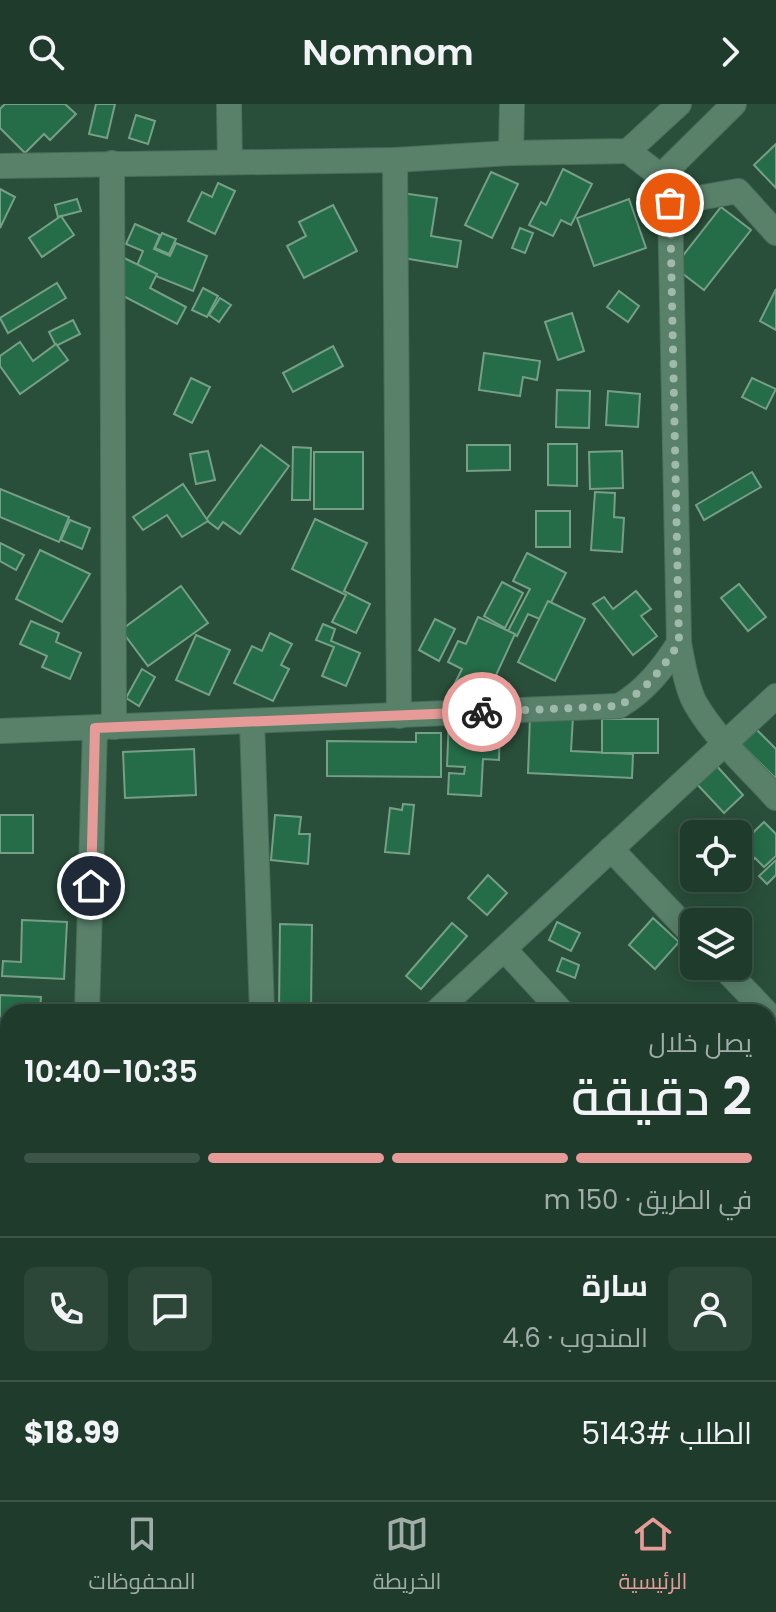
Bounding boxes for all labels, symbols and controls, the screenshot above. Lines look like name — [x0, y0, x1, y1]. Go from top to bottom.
text: Nomnom — [302, 27, 474, 78]
icon: search — [24, 30, 68, 74]
icon: forward — [708, 30, 752, 74]
pin — [636, 169, 704, 237]
icon: bag — [648, 181, 692, 225]
courier — [442, 672, 522, 752]
icon: bike — [460, 690, 504, 734]
map controls — [680, 820, 752, 980]
button: locate — [680, 820, 752, 892]
pin — [57, 852, 125, 920]
icon: home — [69, 864, 113, 908]
button: layers — [680, 908, 752, 980]
text: يصل خلال — [649, 1025, 752, 1061]
text: 10:35–10:40 — [24, 1050, 198, 1093]
text: 2 دقيقة — [571, 1060, 752, 1133]
text: في الطريق · 150 m — [544, 1182, 752, 1218]
text: سارة — [582, 1264, 648, 1307]
button: phone — [24, 1267, 108, 1351]
button: chat — [128, 1267, 212, 1351]
button: person — [668, 1267, 752, 1351]
text: المندوب · 4.6 — [502, 1320, 648, 1356]
text: $18.99 — [24, 1411, 120, 1454]
text: الطلب #5143 — [581, 1412, 752, 1455]
tab: المحفوظات — [89, 1512, 196, 1602]
tab: الخريطة — [373, 1512, 441, 1602]
tab: الرئيسية — [618, 1512, 687, 1602]

